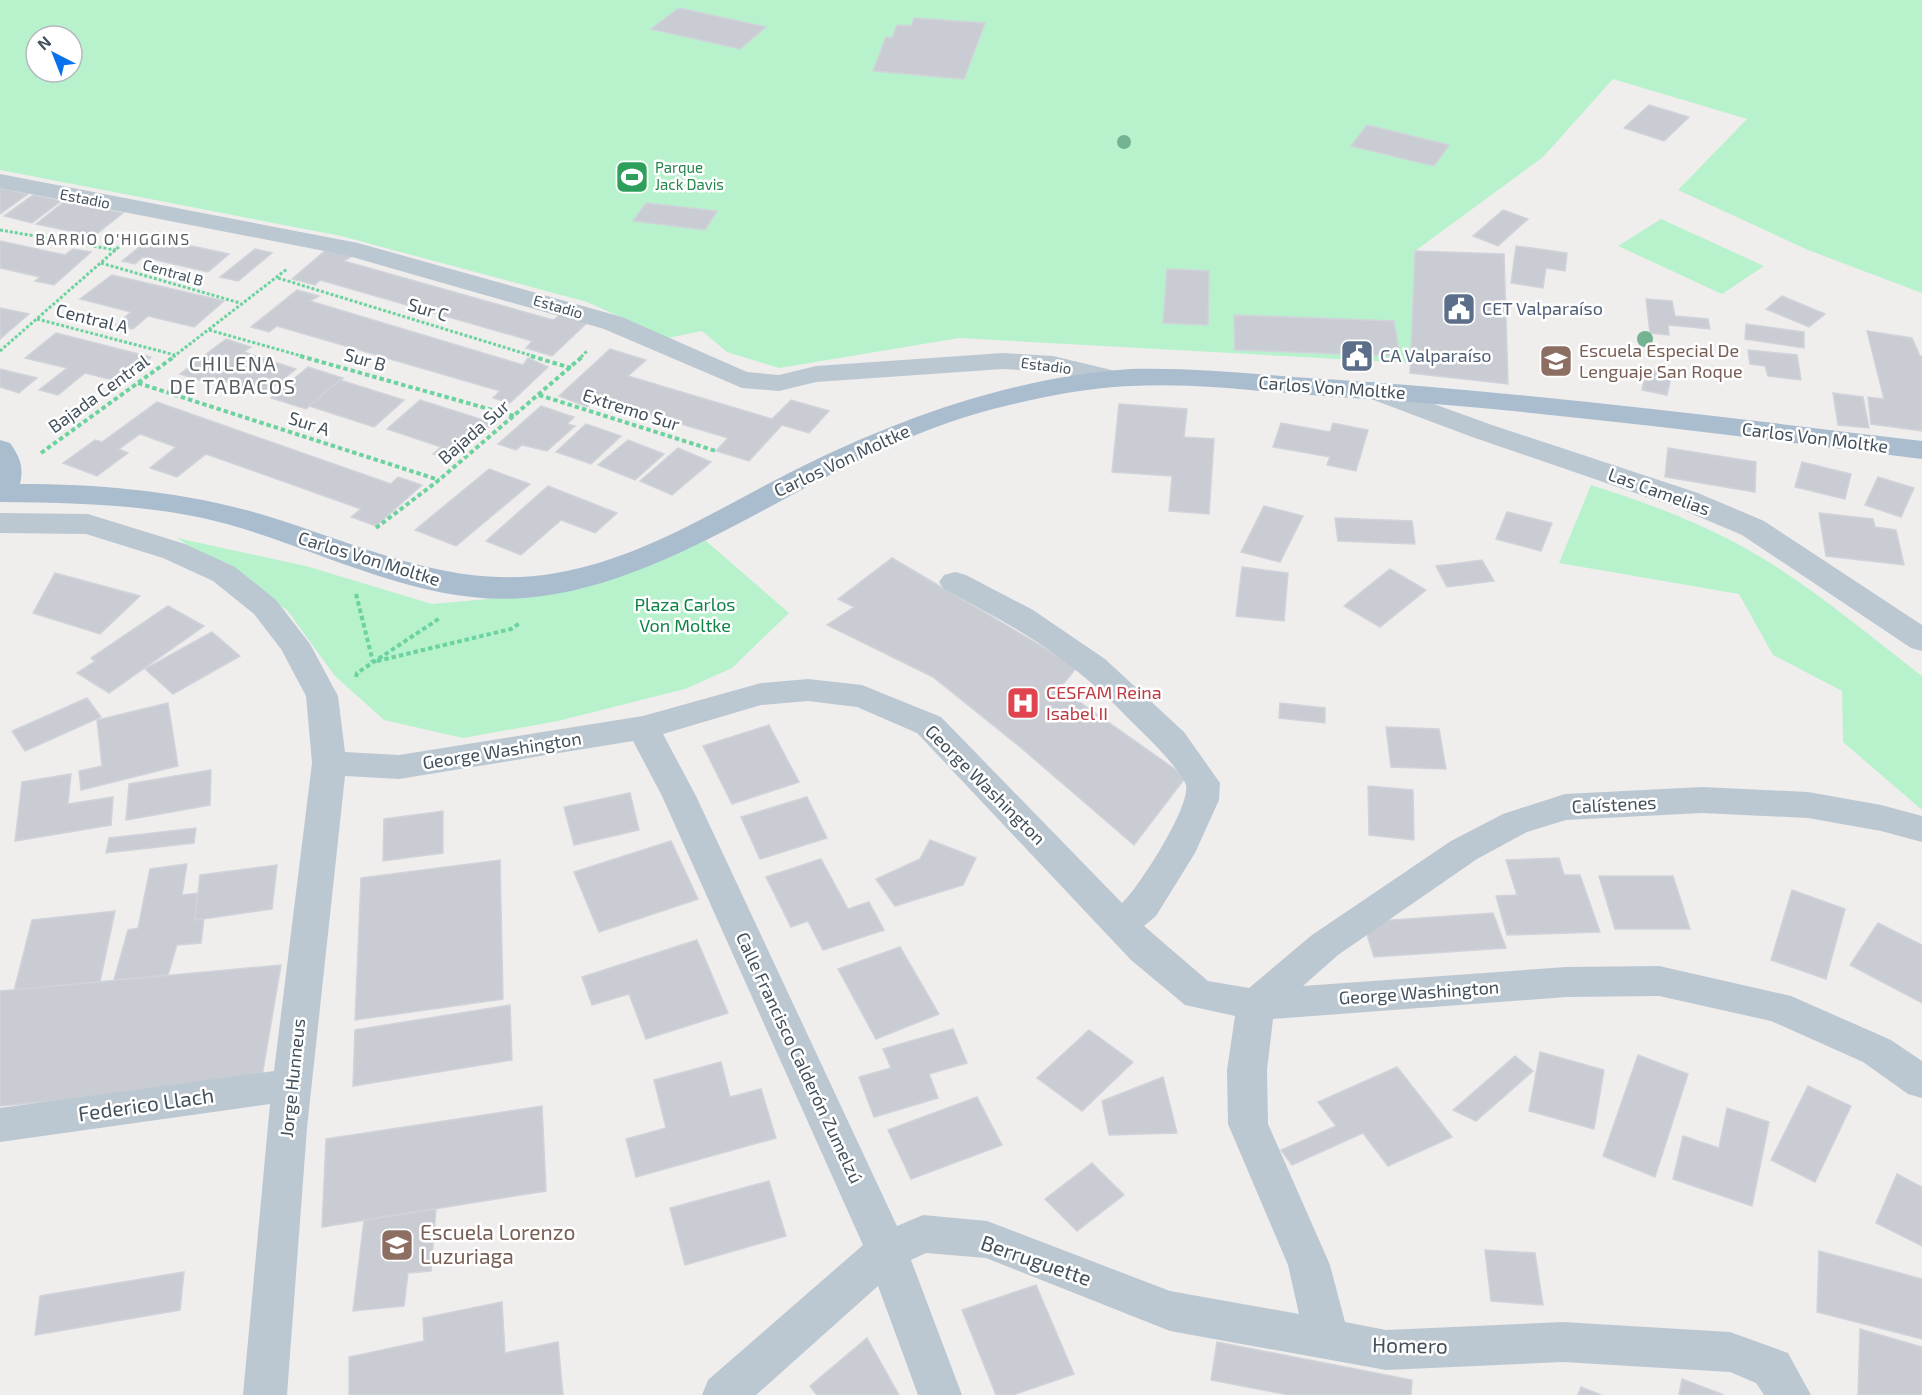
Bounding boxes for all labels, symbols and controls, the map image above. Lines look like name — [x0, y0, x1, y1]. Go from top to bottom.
north arrow — [24, 24, 84, 84]
text: N — [33, 32, 54, 53]
place label: Parque Jack Davis — [655, 158, 724, 193]
sports icon: Parque Jack Davis — [614, 159, 650, 195]
street label: Estadio — [59, 184, 112, 212]
district label: BARRIO O'HIGGINS — [35, 229, 191, 248]
street label: Central B — [141, 255, 206, 289]
street label: Estadio — [531, 290, 585, 322]
public building icon: CET Valparaíso — [1441, 291, 1477, 327]
street label: Sur C — [405, 292, 451, 326]
place label: CET Valparaíso — [1482, 297, 1603, 319]
street label: Central A — [54, 298, 132, 338]
public building icon: CA Valparaíso — [1339, 338, 1375, 374]
place label: Escuela Especial De Lenguaje San Roque — [1579, 339, 1743, 382]
street label: Sur B — [342, 343, 389, 375]
school or university icon: Escuela Especial De Lenguaje San Roque — [1538, 343, 1574, 379]
place label: CA Valparaíso — [1380, 344, 1492, 366]
street label: Bajada Central — [44, 349, 154, 437]
district label: CHILENA DE TABACOS — [170, 351, 296, 398]
street label: Estadio — [1020, 353, 1072, 377]
street label: Carlos Von Moltke — [1258, 371, 1406, 403]
street label: Extremo Sur — [580, 383, 683, 435]
street label: Bajada Sur — [433, 394, 513, 468]
street label: Sur A — [286, 406, 333, 440]
street label: Carlos Von Moltke — [1741, 417, 1890, 457]
street label: Carlos Von Moltke — [770, 419, 913, 501]
street label: Las Camelias — [1605, 462, 1713, 520]
street label: Carlos Von Moltke — [296, 526, 443, 590]
park label: Plaza Carlos Von Moltke — [635, 593, 736, 636]
place label: CESFAM Reina Isabel II — [1046, 681, 1162, 724]
hospital icon: CESFAM Reina Isabel II — [1005, 685, 1041, 721]
street label: George Washington — [921, 720, 1050, 849]
street label: George Washington — [421, 727, 583, 773]
street label: Calístenes — [1571, 791, 1657, 817]
street label: Calle Francisco Calderón Zumelzú — [732, 928, 868, 1187]
street label: George Washington — [1338, 975, 1500, 1009]
street label: Jorge Hunneus — [275, 1017, 309, 1138]
street label: Federico Llach — [76, 1082, 215, 1125]
place label: Escuela Lorenzo Luzuriaga — [420, 1219, 575, 1268]
school or university icon: Escuela Lorenzo Luzuriaga — [379, 1227, 415, 1263]
street label: Berruguette — [978, 1229, 1095, 1290]
street label: Homero — [1372, 1331, 1448, 1358]

